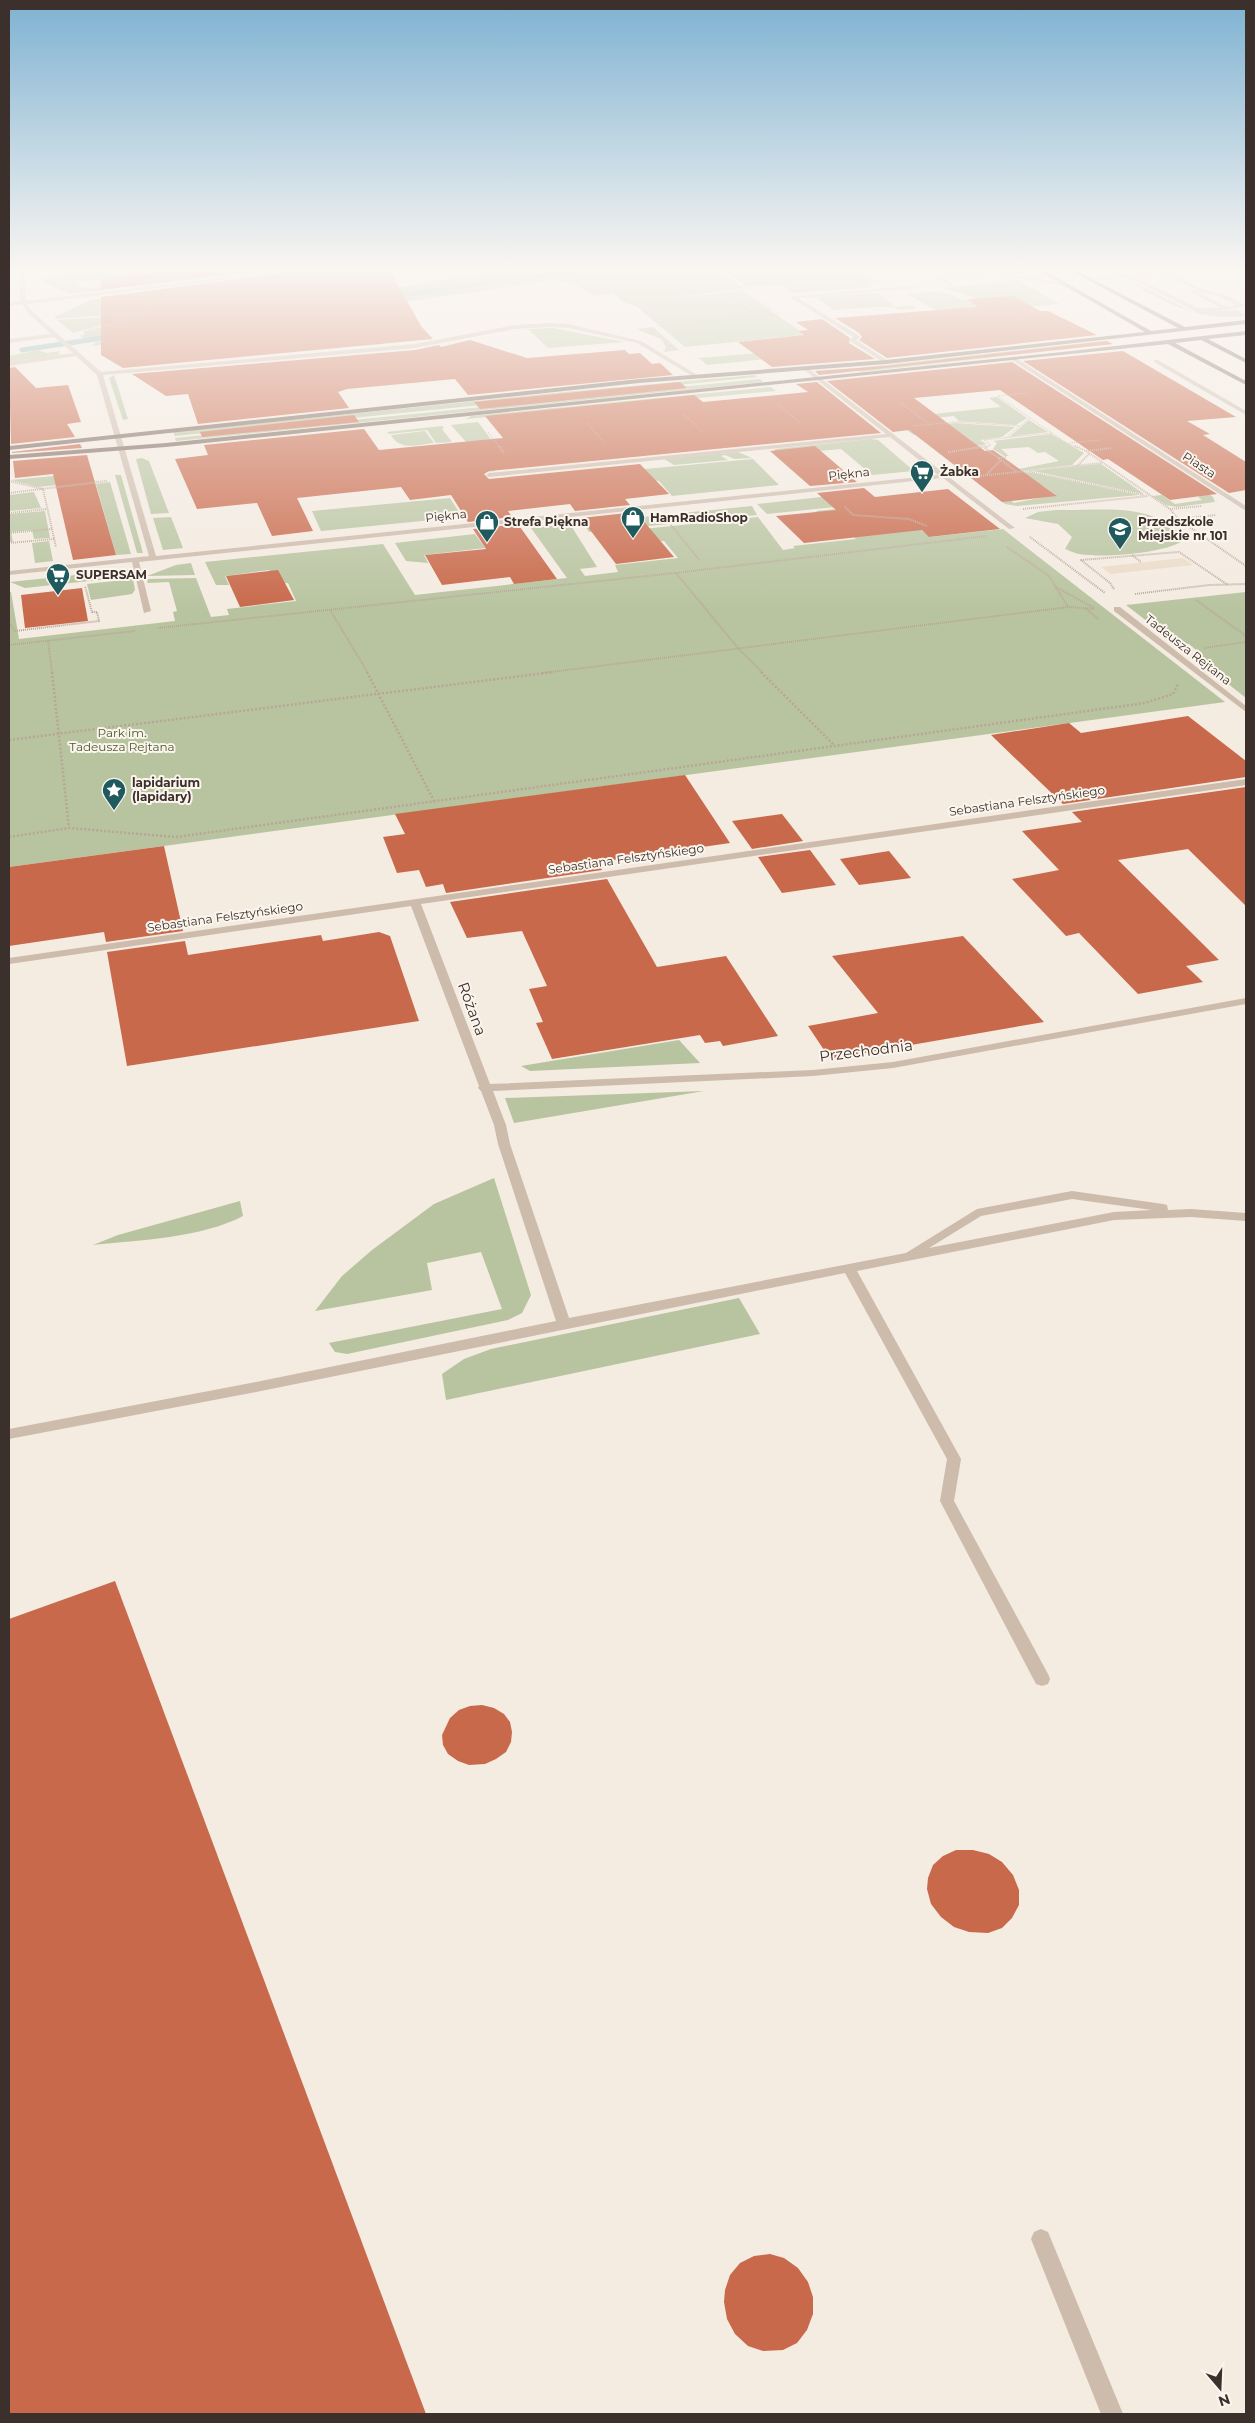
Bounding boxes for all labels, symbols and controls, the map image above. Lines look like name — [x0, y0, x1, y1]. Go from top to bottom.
street label: Piasta — [1180, 448, 1219, 481]
supermarket icon: Żabka — [909, 459, 935, 493]
street label: Piękna — [828, 464, 870, 483]
place label: Żabka — [940, 464, 979, 479]
shop icon: HamRadioShop — [620, 505, 646, 539]
street label: Piękna — [425, 506, 467, 525]
shop icon: Strefa Piękna — [474, 509, 500, 543]
place label: HamRadioShop — [650, 510, 748, 525]
place label: Strefa Piękna — [504, 514, 588, 530]
place label: Przedszkole Miejskie nr 101 — [1138, 514, 1227, 543]
school or university icon: Przedszkole Miejskie nr 101 — [1107, 516, 1133, 550]
supermarket icon: SUPERSAM — [45, 562, 71, 596]
place label: SUPERSAM — [76, 567, 147, 582]
street label: Tadeusza Rejtana — [1142, 611, 1234, 688]
park label: Park im. Tadeusza Rejtana — [69, 725, 175, 754]
place label: lapidarium (lapidary) — [132, 775, 200, 804]
place icon: lapidarium (lapidary) — [101, 777, 127, 811]
street label: Sebastiana Felsztyńskiego — [948, 782, 1106, 819]
street label: Sebastiana Felsztyńskiego — [547, 840, 705, 877]
street label: Sebastiana Felsztyńskiego — [146, 898, 304, 935]
street label: Różana — [454, 979, 491, 1038]
street label: Przechodnia — [818, 1035, 914, 1066]
north arrow — [1195, 2363, 1245, 2413]
text: N — [1216, 2390, 1233, 2411]

